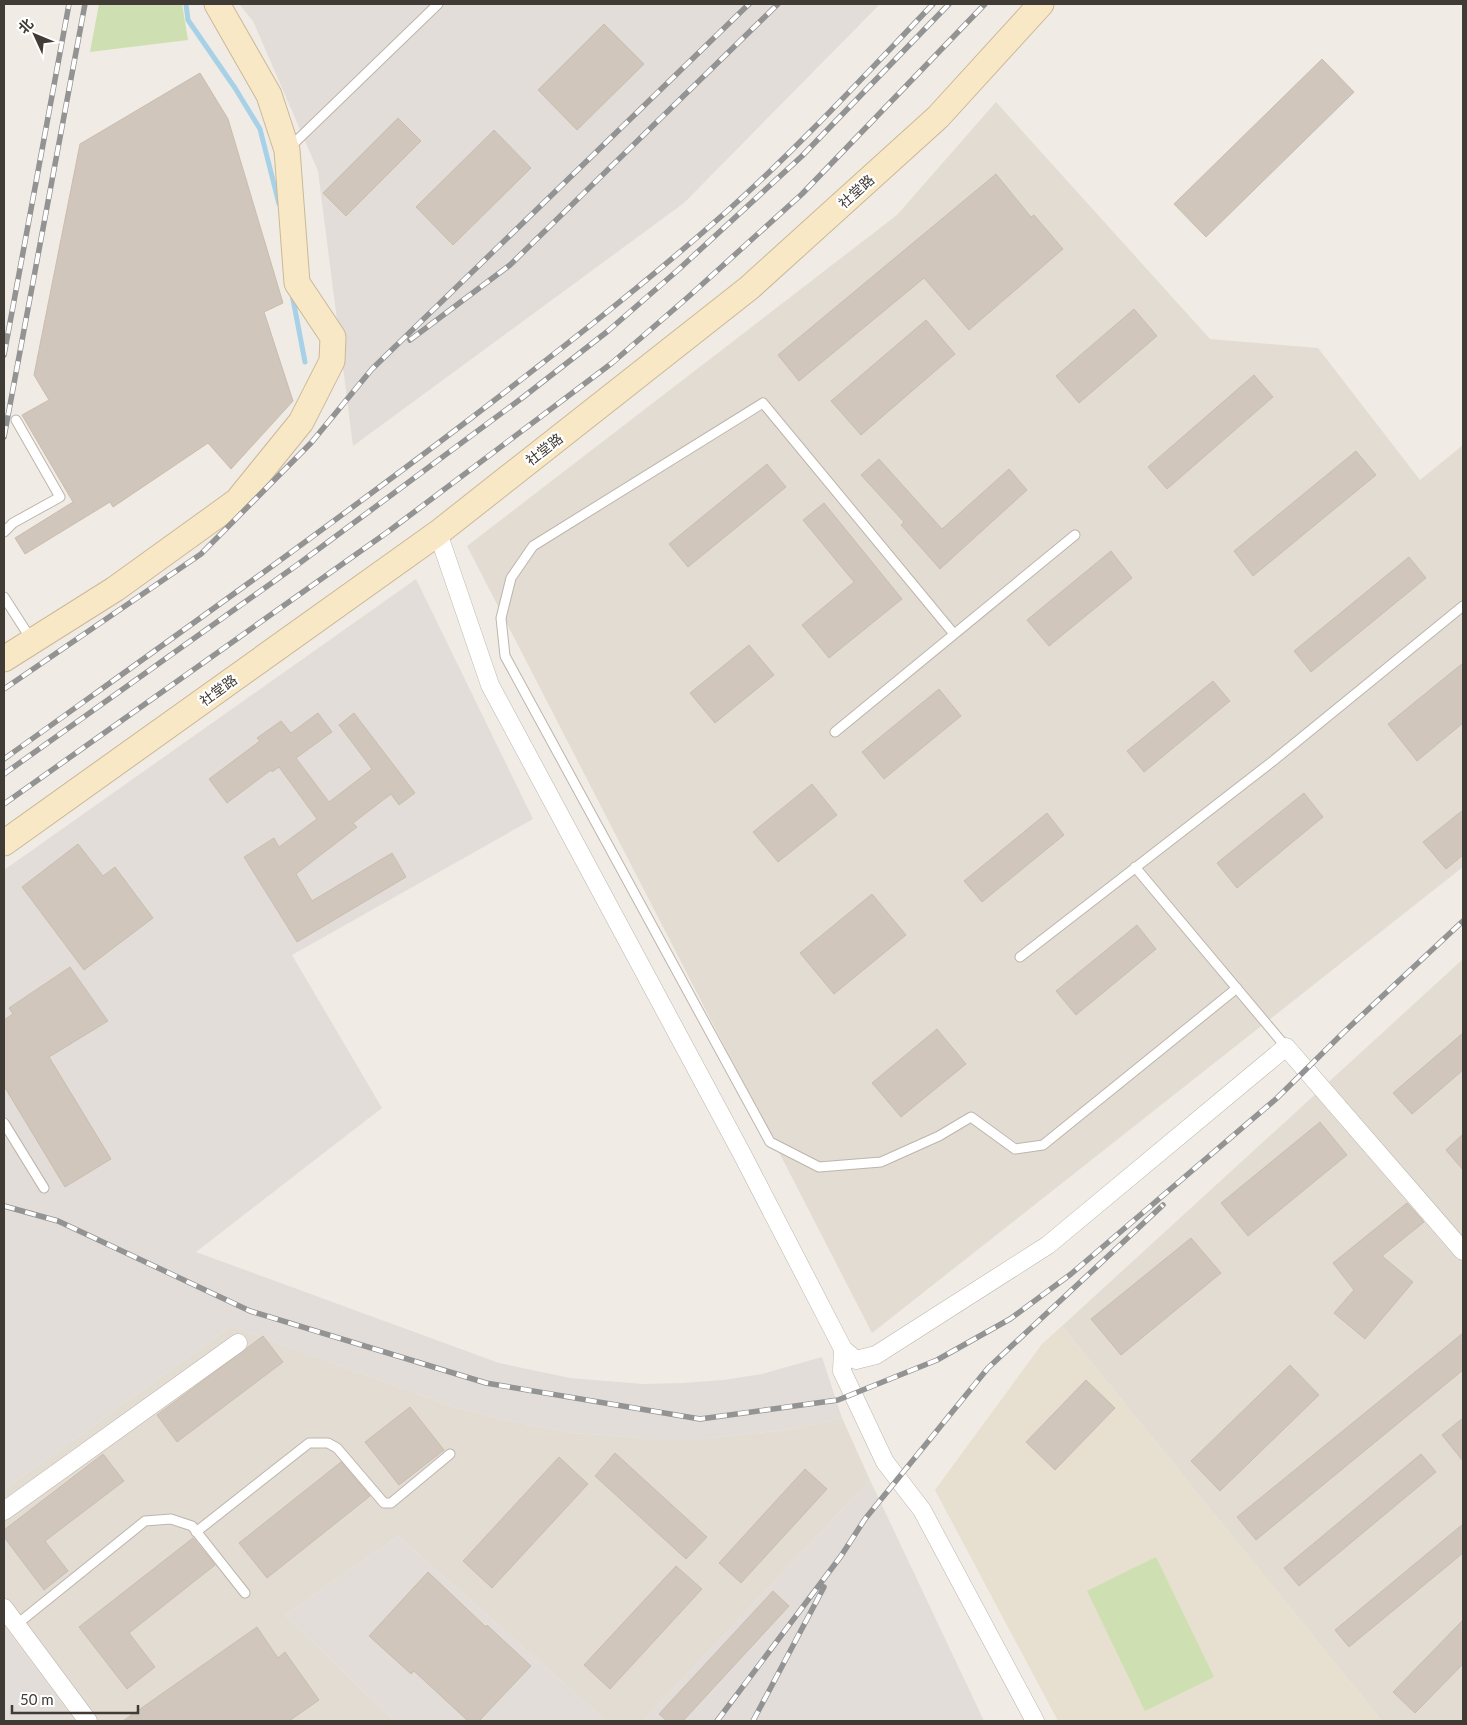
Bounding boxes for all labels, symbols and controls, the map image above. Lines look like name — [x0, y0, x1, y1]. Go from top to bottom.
north arrow — [10, 10, 60, 60]
text: 北 — [14, 15, 36, 37]
street label: 社堂路 — [835, 171, 877, 211]
street label: 社堂路 — [522, 429, 566, 469]
street label: 社堂路 — [196, 671, 240, 709]
scale bar — [12, 1682, 139, 1714]
text: 50 m — [20, 1690, 54, 1708]

